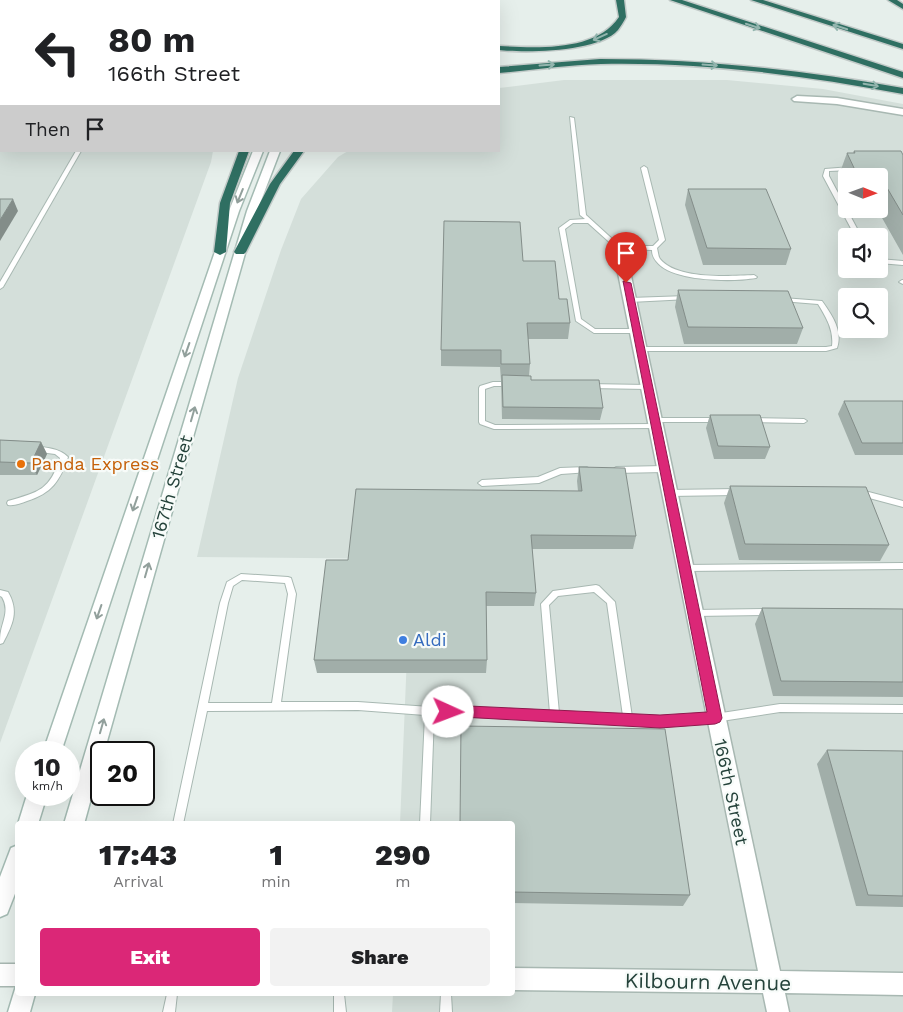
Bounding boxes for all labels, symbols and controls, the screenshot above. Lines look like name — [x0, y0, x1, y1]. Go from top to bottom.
text: 80 m — [108, 19, 195, 61]
icon: left — [25, 20, 90, 85]
one-way arrow — [745, 22, 761, 31]
one-way arrow — [833, 22, 848, 31]
one-way arrow — [593, 32, 608, 42]
text: 166th Street — [108, 61, 240, 86]
one-way arrow — [539, 61, 555, 70]
one-way arrow — [701, 61, 717, 70]
one-way arrow — [862, 80, 878, 90]
icon: arrive — [81, 115, 109, 143]
text: Then — [25, 118, 71, 141]
north arrow — [838, 168, 888, 218]
map controls — [838, 168, 888, 338]
one-way arrow — [234, 188, 244, 203]
button: sound — [838, 228, 888, 278]
pin — [605, 232, 647, 283]
icon: arrive — [612, 239, 640, 267]
button: search — [838, 288, 888, 338]
one-way arrow — [182, 342, 191, 357]
one-way arrow — [188, 407, 198, 423]
street label: 167th Street — [147, 432, 196, 541]
place label: Panda Express — [31, 453, 159, 474]
marker: Panda Express — [15, 458, 27, 470]
one-way arrow — [130, 496, 140, 512]
one-way arrow — [143, 563, 153, 579]
one-way arrow — [94, 604, 103, 619]
place label: Aldi — [413, 629, 446, 650]
marker: Aldi — [397, 634, 409, 646]
position arrow — [421, 685, 473, 737]
one-way arrow — [98, 719, 107, 735]
street label: 166th Street — [710, 737, 753, 847]
speed limit sign: 20 — [90, 741, 155, 806]
text: 10 — [34, 753, 61, 782]
text: km/h — [32, 779, 63, 793]
text: 17:43 — [99, 837, 177, 872]
text: 1 — [269, 837, 283, 872]
text: 290 — [375, 837, 431, 872]
text: Arrival — [113, 872, 163, 891]
text: min — [261, 872, 291, 891]
text: m — [395, 872, 411, 891]
button: Exit — [40, 928, 260, 986]
button: Share — [270, 928, 490, 986]
street label: Kilbourn Avenue — [624, 968, 792, 995]

